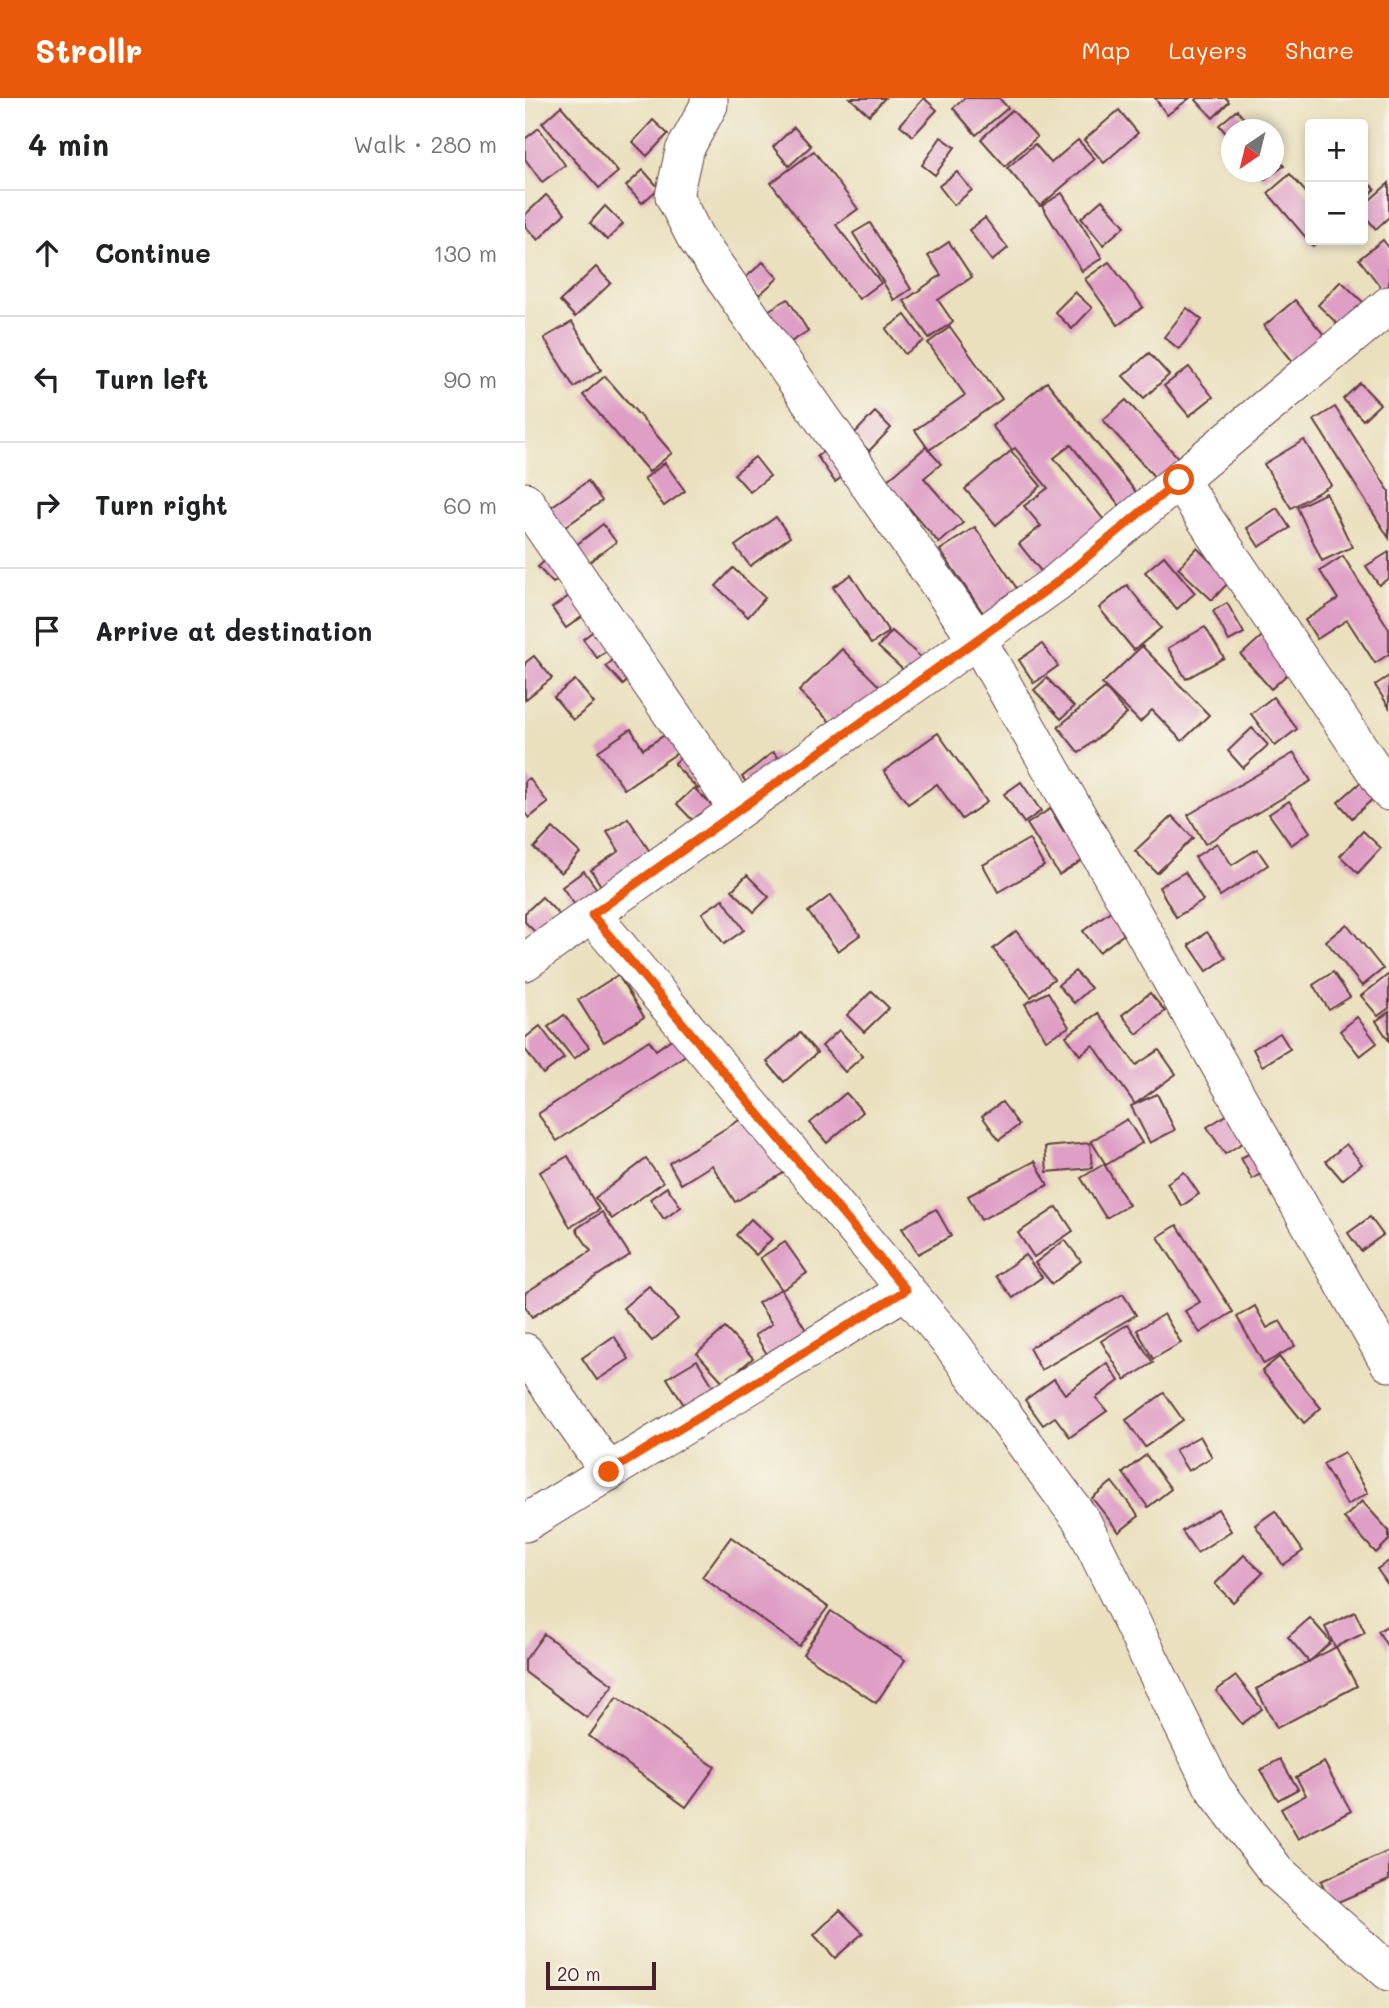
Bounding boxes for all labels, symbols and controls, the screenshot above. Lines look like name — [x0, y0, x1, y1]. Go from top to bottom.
text: Strollr — [35, 28, 143, 71]
text: Map — [1082, 34, 1130, 65]
text: Layers — [1168, 34, 1247, 65]
text: Share — [1285, 34, 1354, 65]
north arrow — [1221, 119, 1284, 182]
map controls — [1305, 119, 1368, 245]
button: + — [1305, 119, 1368, 182]
text: 4 min — [28, 124, 109, 164]
text: Walk · 280 m — [353, 129, 497, 159]
button: − — [1305, 182, 1368, 245]
icon: ahead — [28, 234, 66, 272]
text: Continue — [95, 236, 211, 270]
text: 130 m — [433, 238, 497, 268]
icon: left — [28, 360, 66, 398]
text: Turn left — [95, 362, 208, 396]
text: 90 m — [444, 364, 497, 394]
route start — [1163, 464, 1194, 495]
icon: right — [28, 486, 66, 524]
text: Turn right — [95, 488, 228, 522]
text: 60 m — [443, 490, 497, 520]
icon: arrive — [28, 612, 66, 650]
text: Arrive at destination — [95, 614, 372, 648]
route end — [593, 1456, 624, 1487]
scale bar — [546, 1959, 656, 1991]
text: 20 m — [557, 1961, 601, 1986]

